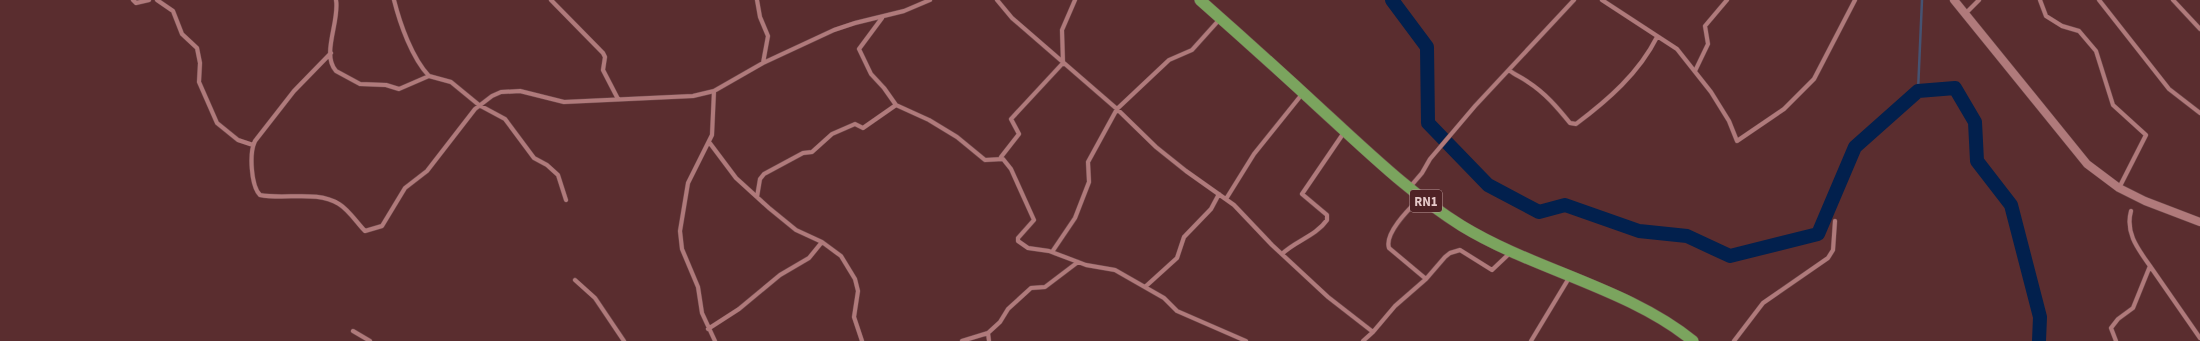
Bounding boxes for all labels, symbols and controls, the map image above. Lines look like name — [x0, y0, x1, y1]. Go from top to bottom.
road number: RN1 — [1410, 190, 1442, 212]

